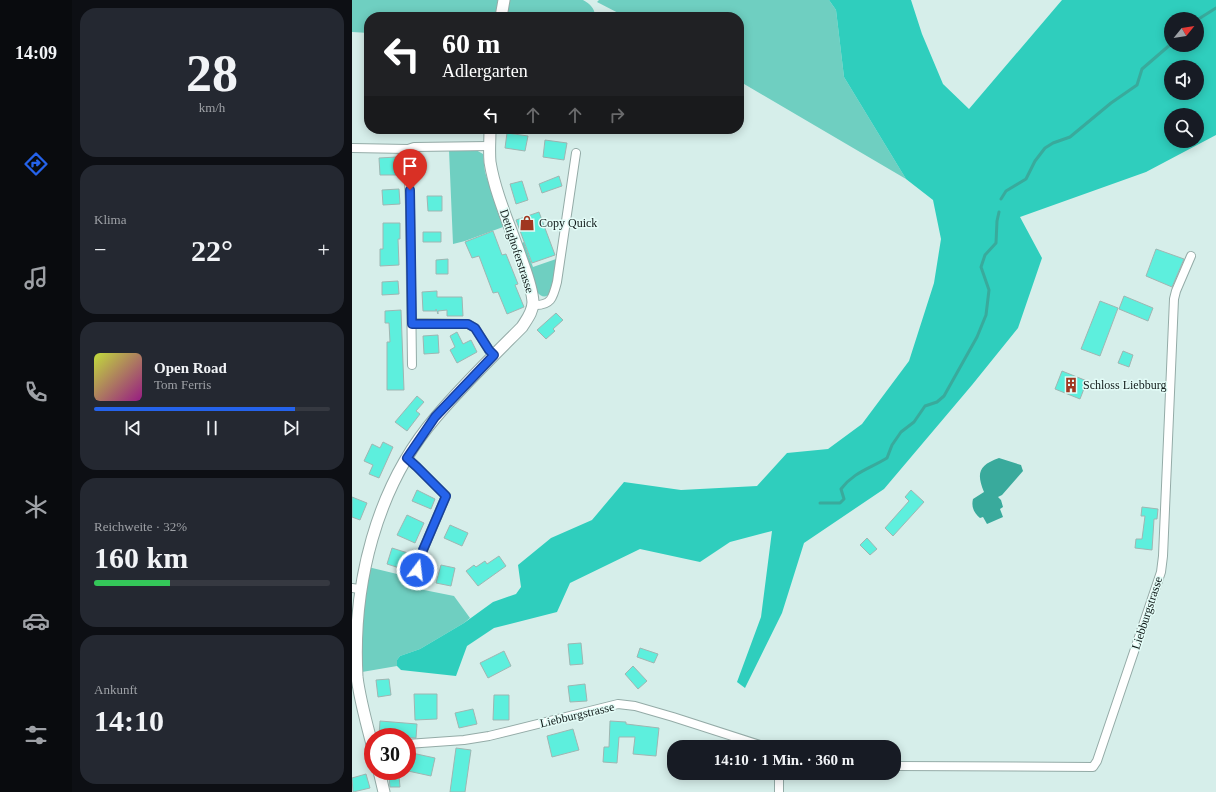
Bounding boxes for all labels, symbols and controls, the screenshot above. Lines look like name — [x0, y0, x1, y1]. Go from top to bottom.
north arrow — [1164, 12, 1204, 52]
map controls — [1164, 12, 1204, 148]
icon: left — [376, 28, 428, 80]
text: 60 m — [442, 28, 500, 59]
text: 14:09 — [15, 43, 57, 63]
text: 28 — [186, 45, 238, 102]
button: sound — [1164, 60, 1204, 100]
text: Adlergarten — [442, 61, 528, 81]
text: km/h — [199, 100, 225, 115]
icon: left — [480, 104, 502, 126]
icon: ahead — [522, 104, 544, 126]
icon: ahead — [564, 104, 586, 126]
icon: right — [606, 104, 628, 126]
button: search — [1164, 108, 1204, 148]
pin — [393, 149, 427, 190]
icon: directions — [22, 150, 50, 178]
icon: arrive — [399, 155, 421, 177]
street label: Dettighoferstrasse — [497, 207, 537, 295]
text: Klima — [94, 212, 127, 227]
shop icon: Copy Quick — [518, 214, 536, 232]
place label: Copy Quick — [539, 216, 597, 230]
text: 22° — [191, 234, 233, 267]
text: − — [94, 237, 106, 262]
text: + — [318, 237, 330, 262]
icon: music — [22, 264, 50, 292]
text: Open Road — [154, 360, 227, 376]
building icon: Schloss Liebburg — [1062, 376, 1080, 394]
text: Tom Ferris — [154, 377, 211, 392]
icon: phone — [22, 378, 50, 406]
place label: Schloss Liebburg — [1083, 378, 1166, 392]
icon: previous — [122, 417, 144, 439]
icon: pause — [201, 417, 223, 439]
icon: next — [280, 417, 302, 439]
icon: climate — [22, 493, 50, 521]
text: Reichweite · 32% — [94, 519, 187, 534]
text: 160 km — [94, 541, 188, 574]
position arrow — [396, 549, 438, 591]
street label: Liebburgstrasse — [1129, 575, 1165, 651]
icon: car — [22, 607, 50, 635]
text: Ankunft — [94, 682, 137, 697]
street label: Liebburgstrasse — [539, 700, 615, 730]
text: 14:10 — [94, 704, 164, 737]
icon: filters — [22, 721, 50, 749]
speed limit sign: 30 — [364, 728, 416, 780]
text: 14:10 · 1 Min. · 360 m — [714, 752, 854, 768]

